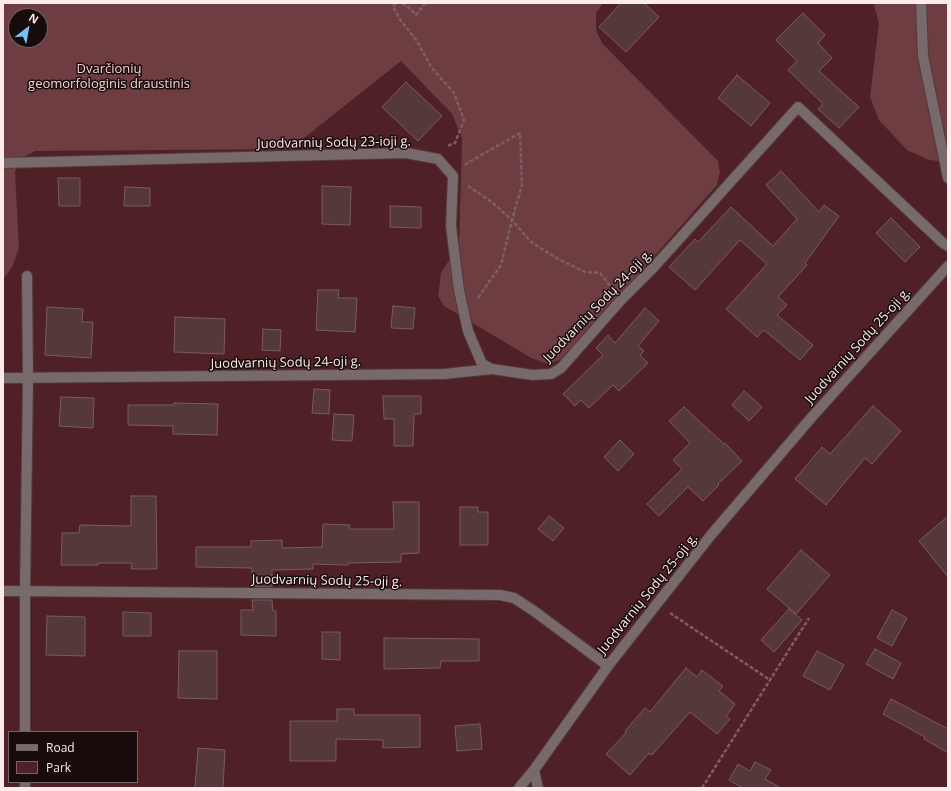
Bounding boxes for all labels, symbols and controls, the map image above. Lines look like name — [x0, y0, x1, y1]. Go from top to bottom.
north arrow — [8, 8, 48, 48]
text: N — [26, 9, 42, 27]
park label: Dvarčionių geomorfologinis draustinis — [28, 61, 190, 92]
street label: Juodvarnių Sodų 23-ioji g. — [257, 134, 411, 152]
street label: Juodvarnių Sodų 24-oji g. — [540, 246, 656, 366]
street label: Juodvarnių Sodų 25-oji g. — [802, 285, 914, 407]
street label: Juodvarnių Sodų 24-oji g. — [211, 354, 361, 372]
street label: Juodvarnių Sodų 25-oji g. — [595, 531, 701, 657]
street label: Juodvarnių Sodų 25-oji g. — [252, 572, 402, 590]
legend — [8, 731, 138, 783]
text: Road — [46, 739, 75, 756]
text: Park — [46, 759, 71, 776]

